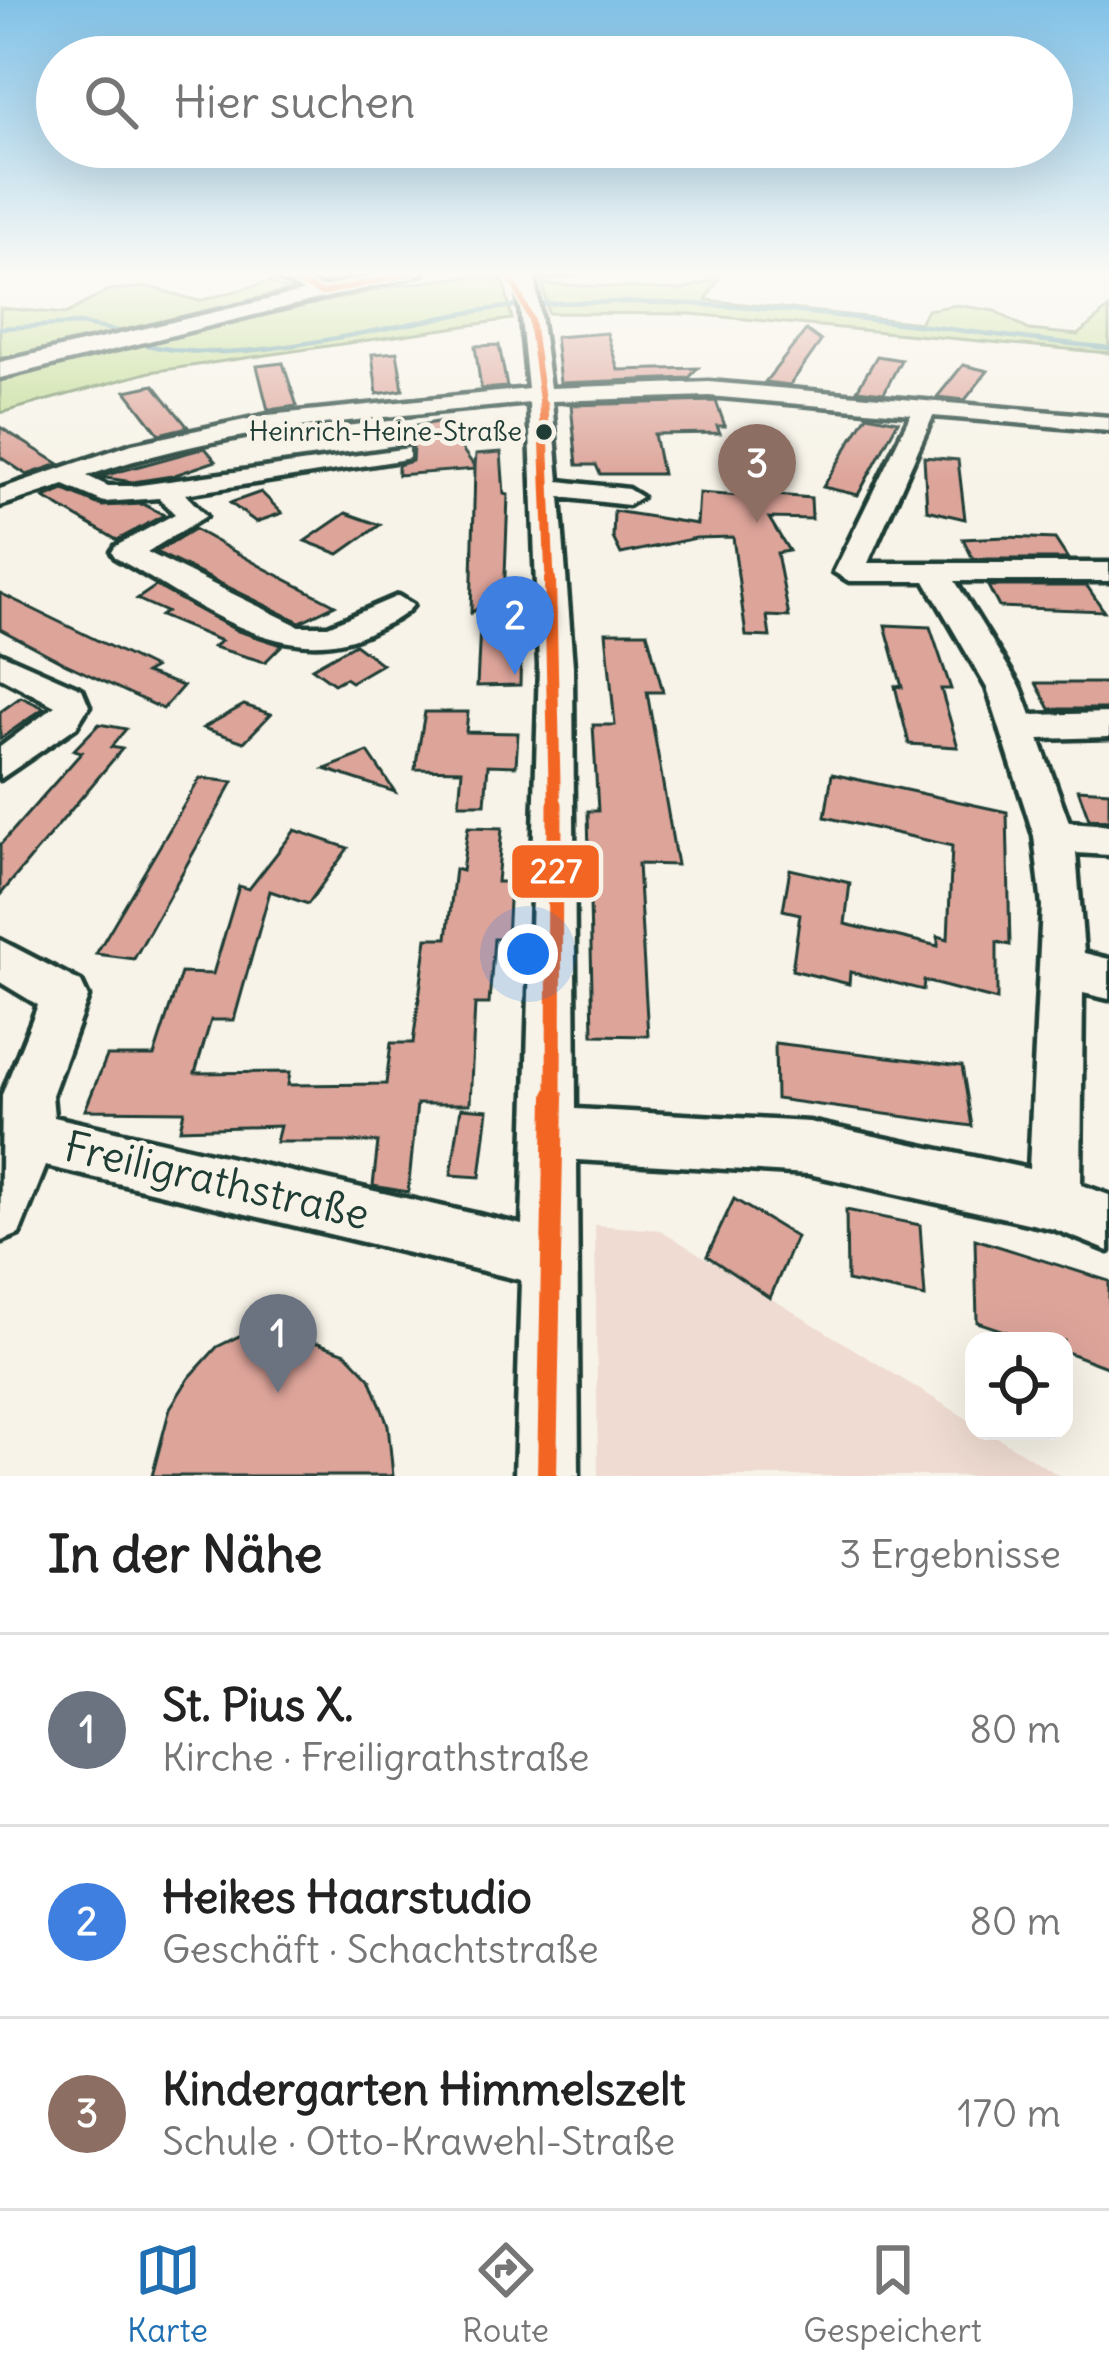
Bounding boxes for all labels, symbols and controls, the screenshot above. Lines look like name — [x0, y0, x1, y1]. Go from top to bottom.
search box — [36, 36, 1073, 168]
icon: search — [78, 69, 144, 135]
text: Hier suchen — [174, 74, 415, 130]
place label: Heinrich-Heine-Straße — [249, 414, 522, 448]
marker: Heinrich-Heine-Straße — [533, 421, 555, 443]
pin: 3 — [718, 424, 796, 523]
pin: 2 — [476, 576, 554, 675]
line badge: 227 — [510, 843, 601, 900]
text: 227 — [530, 850, 582, 892]
your location — [498, 924, 558, 984]
street label: Freiligrathstraße — [60, 1120, 374, 1240]
pin: 1 — [239, 1294, 317, 1393]
map controls — [965, 1332, 1073, 1440]
button: locate — [965, 1332, 1073, 1440]
text: In der Nähe — [48, 1522, 323, 1586]
text: 3 Ergebnisse — [839, 1530, 1061, 1579]
text: St. Pius X. — [162, 1677, 353, 1733]
text: 1 — [79, 1705, 95, 1754]
text: 80 m — [969, 1705, 1061, 1754]
text: Kirche · Freiligrathstraße — [162, 1733, 589, 1782]
text: Heikes Haarstudio — [162, 1869, 532, 1925]
text: 2 — [76, 1897, 98, 1946]
text: 80 m — [969, 1897, 1061, 1946]
text: Geschäft · Schachtstraße — [162, 1925, 599, 1974]
text: Kindergarten Himmelszelt — [162, 2061, 686, 2117]
text: 3 — [76, 2089, 98, 2138]
text: 170 m — [957, 2089, 1061, 2138]
text: Schule · Otto-Krawehl-Straße — [162, 2117, 675, 2166]
tab: Karte — [127, 2237, 208, 2351]
tab: Route — [462, 2237, 549, 2351]
tab: Gespeichert — [803, 2237, 982, 2351]

